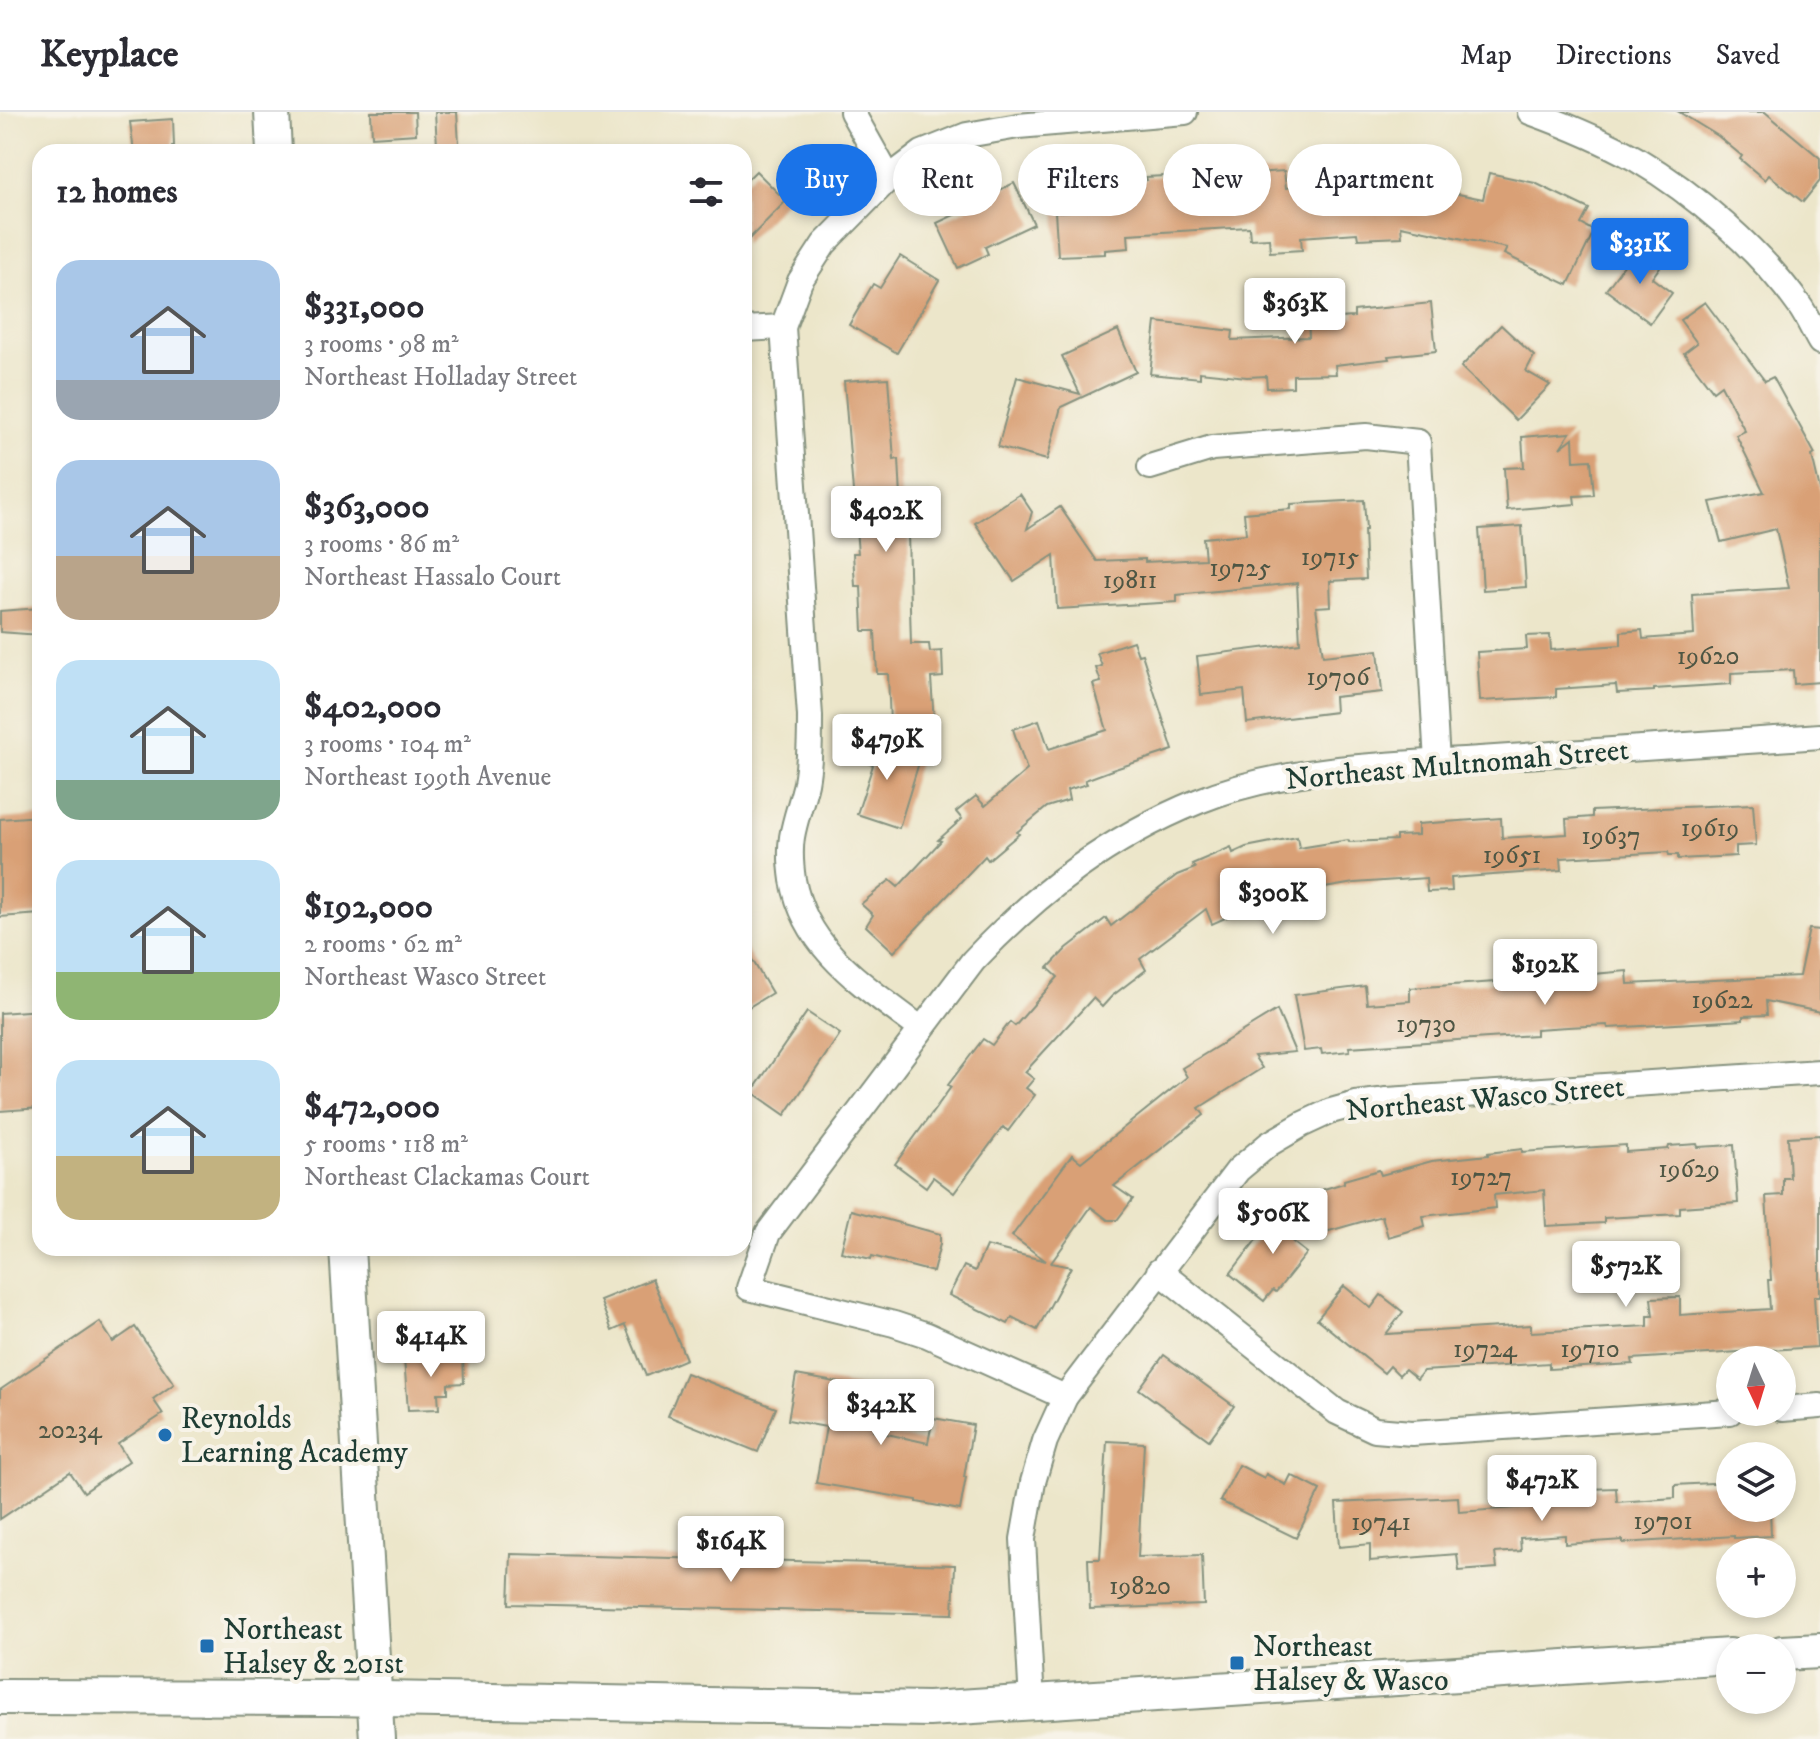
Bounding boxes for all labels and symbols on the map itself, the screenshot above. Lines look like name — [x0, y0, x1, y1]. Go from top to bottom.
pin: $331K — [1584, 218, 1696, 286]
pin: $363K — [1239, 278, 1351, 346]
pin: $402K — [830, 486, 942, 554]
house number: 19715 — [1301, 541, 1359, 574]
house number: 19725 — [1209, 552, 1271, 585]
house number: 19811 — [1103, 564, 1157, 597]
house number: 19620 — [1677, 640, 1739, 673]
house number: 19706 — [1306, 661, 1371, 694]
pin: $479K — [831, 714, 943, 782]
street label: Northeast Multnomah Street — [1284, 732, 1630, 799]
house number: 19619 — [1681, 812, 1739, 845]
house number: 19637 — [1581, 820, 1641, 853]
house number: 19651 — [1483, 839, 1541, 872]
pin: $300K — [1217, 868, 1329, 936]
pin: $192K — [1489, 939, 1601, 1007]
house number: 19622 — [1691, 984, 1753, 1017]
house number: 19730 — [1396, 1008, 1456, 1041]
street label: Northeast Wasco Street — [1344, 1069, 1626, 1130]
house number: 19629 — [1658, 1153, 1720, 1186]
house number: 19727 — [1450, 1161, 1512, 1194]
pin: $506K — [1217, 1188, 1329, 1256]
pin: $572K — [1570, 1241, 1682, 1309]
pin: $414K — [375, 1311, 487, 1379]
house number: 19724 — [1453, 1333, 1518, 1366]
house number: 19710 — [1560, 1333, 1620, 1366]
north arrow — [1716, 1346, 1796, 1426]
pin: $342K — [825, 1379, 937, 1447]
place label: Reynolds Learning Academy — [181, 1401, 409, 1472]
house number: 20234 — [38, 1414, 103, 1447]
marker: Reynolds Learning Academy — [156, 1426, 174, 1444]
pin: $472K — [1486, 1455, 1598, 1523]
house number: 19701 — [1633, 1505, 1693, 1538]
house number: 19741 — [1351, 1506, 1411, 1539]
pin: $164K — [675, 1516, 787, 1584]
house number: 19820 — [1109, 1570, 1171, 1603]
place label: Northeast Halsey & 201st — [223, 1612, 404, 1683]
place label: Northeast Halsey & Wasco — [1253, 1629, 1449, 1700]
marker: Northeast Halsey & 201st — [198, 1637, 216, 1655]
marker: Northeast Halsey & Wasco — [1228, 1654, 1246, 1672]

